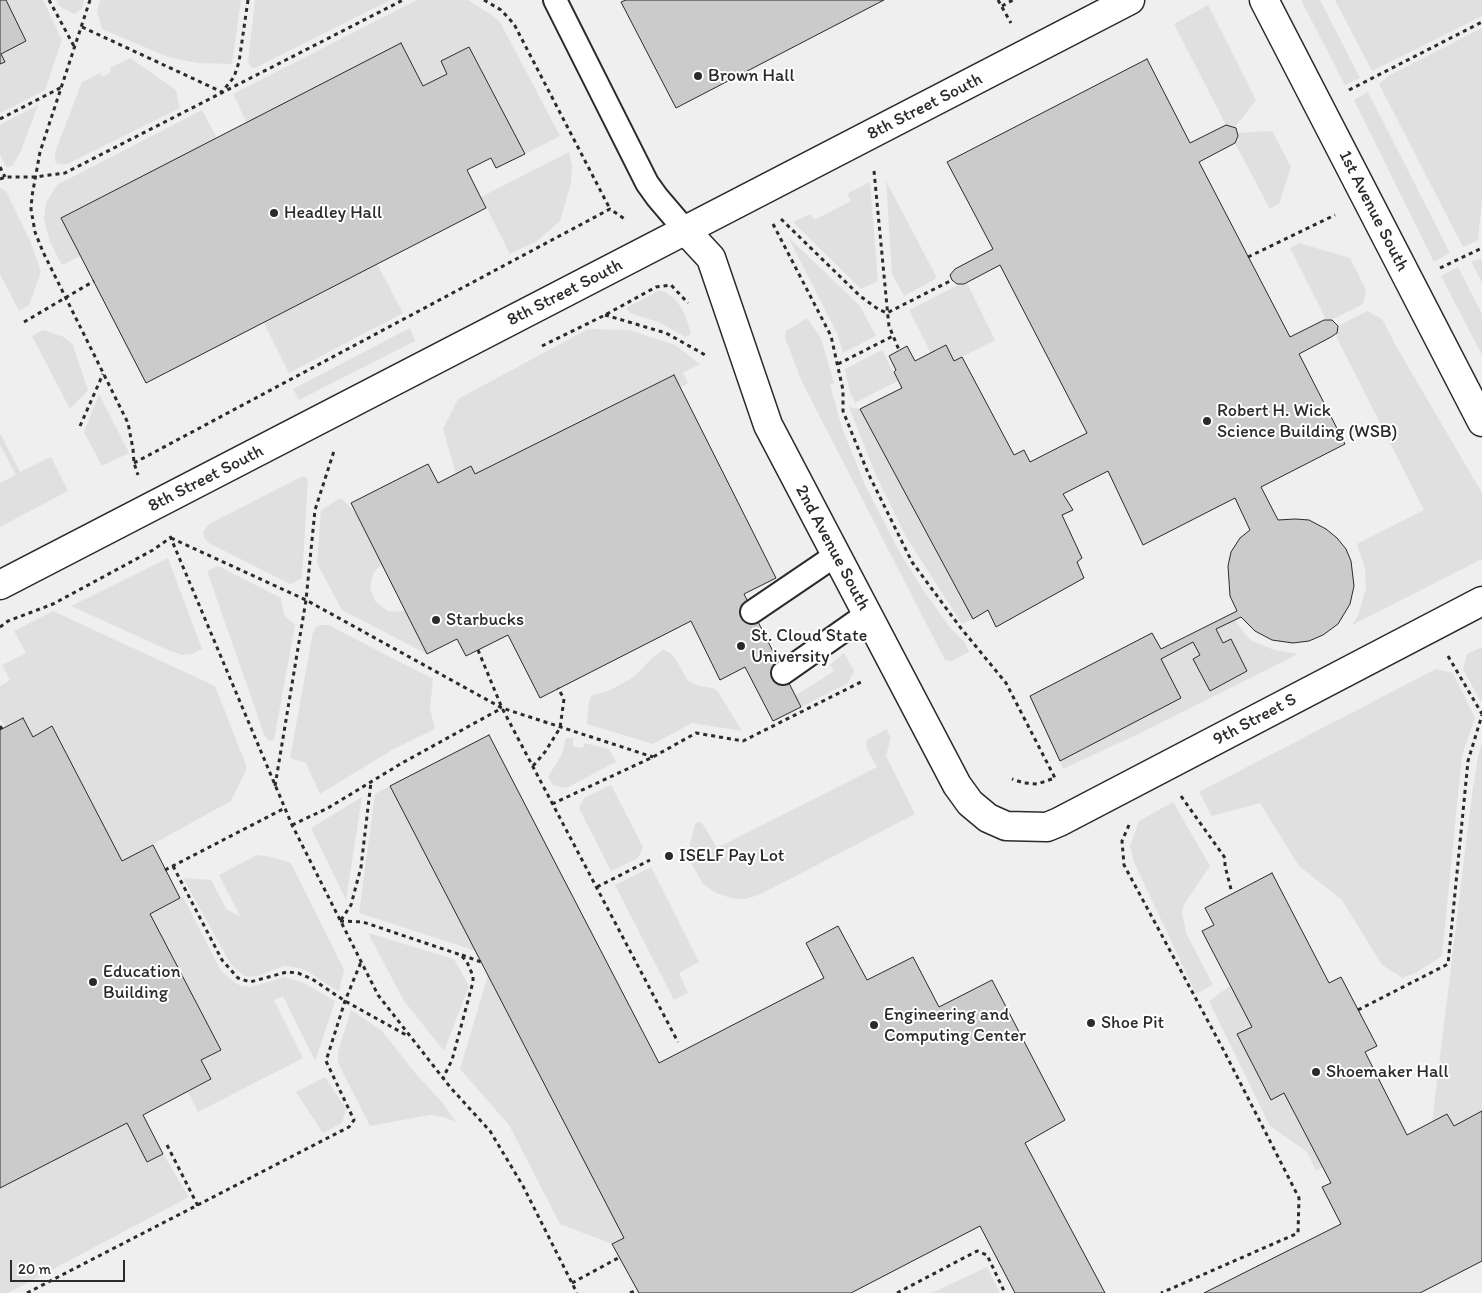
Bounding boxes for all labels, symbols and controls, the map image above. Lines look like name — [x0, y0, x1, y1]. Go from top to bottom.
place label: Brown Hall — [708, 65, 795, 87]
street label: 8th Street South — [864, 69, 986, 145]
marker: Brown Hall — [692, 70, 704, 82]
street label: 1st Avenue South — [1333, 147, 1413, 275]
place label: Headley Hall — [284, 202, 382, 224]
marker: Headley Hall — [268, 207, 280, 219]
street label: 8th Street South — [504, 255, 626, 331]
place label: Robert H. Wick Science Building (WSB) — [1217, 400, 1397, 442]
marker: Robert H. Wick Science Building (WSB) — [1201, 415, 1213, 427]
street label: 8th Street South — [145, 441, 267, 517]
street label: 2nd Avenue South — [790, 482, 874, 614]
place label: Starbucks — [446, 609, 524, 631]
marker: Starbucks — [430, 614, 442, 626]
place label: St. Cloud State University — [751, 625, 867, 668]
marker: St. Cloud State University — [735, 640, 747, 652]
street label: 9th Street S — [1210, 689, 1300, 751]
place label: ISELF Pay Lot — [679, 845, 785, 867]
marker: ISELF Pay Lot — [663, 850, 675, 862]
place label: Education Building — [103, 961, 181, 1004]
marker: Education Building — [87, 976, 99, 988]
place label: Engineering and Computing Center — [884, 1004, 1026, 1046]
place label: Shoe Pit — [1101, 1012, 1164, 1034]
marker: Shoe Pit — [1085, 1017, 1097, 1029]
marker: Engineering and Computing Center — [868, 1019, 880, 1031]
place label: Shoemaker Hall — [1326, 1061, 1449, 1083]
marker: Shoemaker Hall — [1310, 1066, 1322, 1078]
scale bar — [12, 1250, 128, 1282]
text: 20 m — [18, 1260, 51, 1278]

